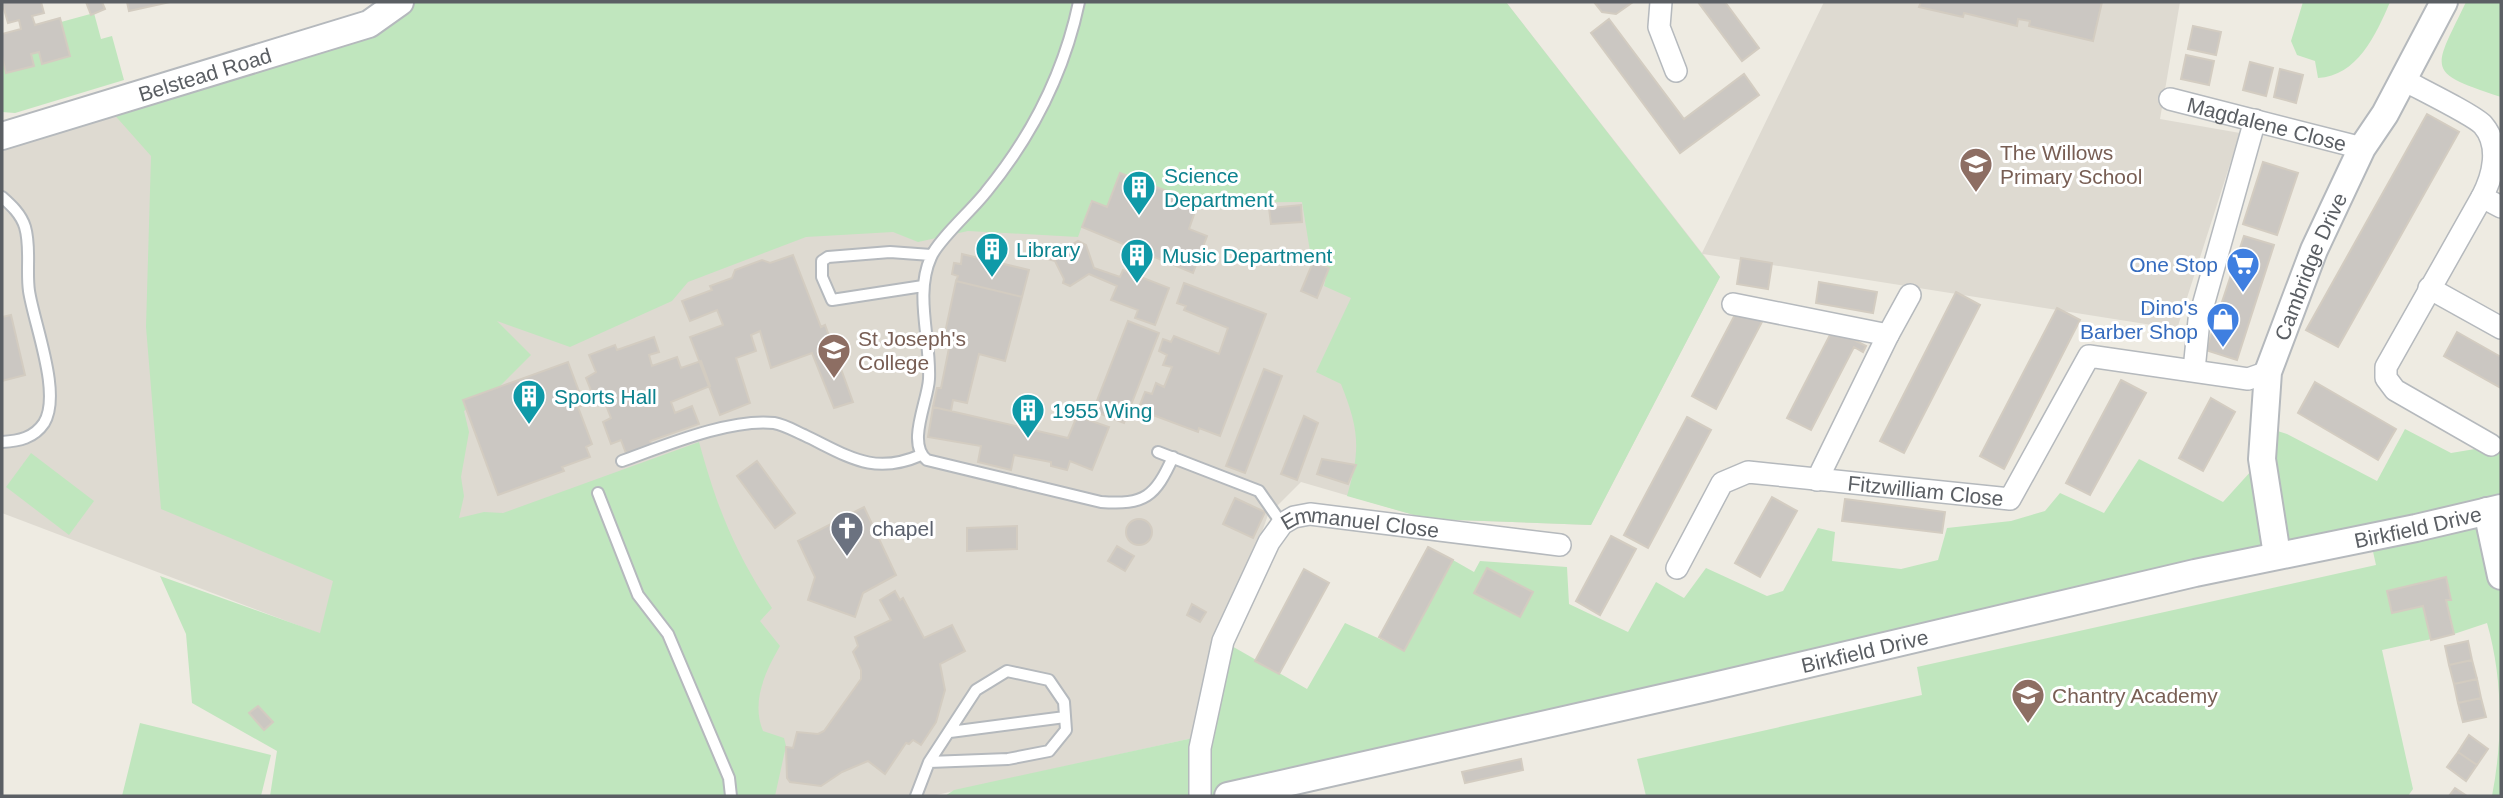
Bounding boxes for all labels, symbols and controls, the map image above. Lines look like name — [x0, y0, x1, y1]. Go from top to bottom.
street label: Belstead Road — [135, 43, 274, 105]
street label: Magdalene Close — [2185, 92, 2349, 155]
place label: The Willows Primary School — [2000, 141, 2142, 188]
school or university icon: The Willows Primary School — [1957, 145, 1995, 194]
place label: Science Department — [1164, 164, 1274, 211]
building icon: Science Department — [1120, 168, 1158, 217]
street label: Cambridge Drive — [2270, 189, 2351, 343]
building icon: Library — [973, 230, 1011, 279]
building icon: Music Department — [1118, 236, 1156, 285]
place label: Library — [1016, 238, 1081, 261]
place label: Music Department — [1162, 244, 1333, 267]
supermarket icon: One Stop — [2224, 245, 2262, 294]
place label: One Stop — [2129, 253, 2218, 276]
place label: Dino's Barber Shop — [2080, 296, 2198, 343]
shop icon: Dino's Barber Shop — [2204, 300, 2242, 349]
place label: St Joseph's College — [858, 327, 966, 374]
school or university icon: St Joseph's College — [815, 331, 853, 380]
building icon: Sports Hall — [510, 377, 548, 426]
place label: Sports Hall — [554, 385, 657, 408]
building icon: 1955 Wing — [1009, 391, 1047, 440]
place label: 1955 Wing — [1052, 399, 1152, 422]
street label: Fitzwilliam Close — [1847, 471, 2005, 510]
street label: Birkfield Drive — [2352, 501, 2484, 552]
street label: Emmanuel Close — [1276, 502, 1440, 541]
church icon: chapel — [828, 509, 866, 558]
place label: chapel — [872, 517, 934, 540]
street label: Birkfield Drive — [1799, 625, 1930, 677]
school or university icon: Chantry Academy — [2009, 676, 2047, 725]
place label: Chantry Academy — [2052, 684, 2218, 707]

